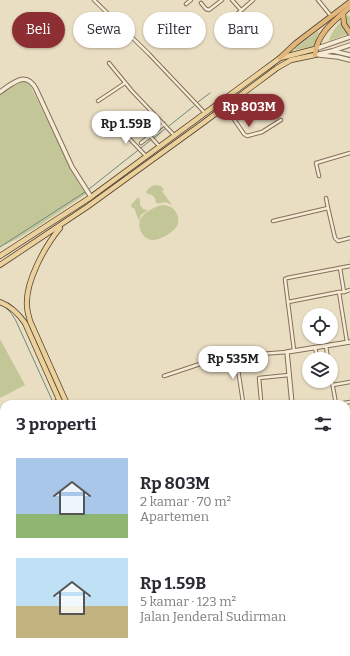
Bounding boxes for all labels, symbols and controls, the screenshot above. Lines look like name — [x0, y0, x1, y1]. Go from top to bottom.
chip: Beli — [12, 12, 65, 48]
chip: Sewa — [73, 12, 135, 48]
chip: Filter — [143, 12, 206, 48]
chip: Baru — [214, 12, 273, 48]
pin: Rp 803M — [212, 94, 286, 128]
text: Rp 803M — [222, 99, 276, 114]
pin: Rp 1.59B — [85, 111, 167, 145]
text: Rp 1.59B — [101, 116, 151, 131]
map controls — [302, 308, 338, 388]
button: locate — [302, 308, 338, 344]
pin: Rp 535M — [196, 346, 270, 380]
text: Rp 535M — [207, 351, 259, 366]
button: layers — [302, 352, 338, 388]
icon: filters — [312, 413, 334, 435]
text: 3 properti — [16, 414, 96, 435]
text: Rp 803M — [140, 473, 210, 494]
icon: home — [48, 474, 96, 522]
text: 2 kamar · 70 m² — [140, 494, 231, 509]
text: Apartemen — [140, 509, 209, 524]
text: Rp 1.59B — [140, 573, 206, 594]
icon: home — [48, 574, 96, 622]
text: 5 kamar · 123 m² — [140, 594, 236, 609]
text: Jalan Jenderal Sudirman — [140, 609, 286, 624]

